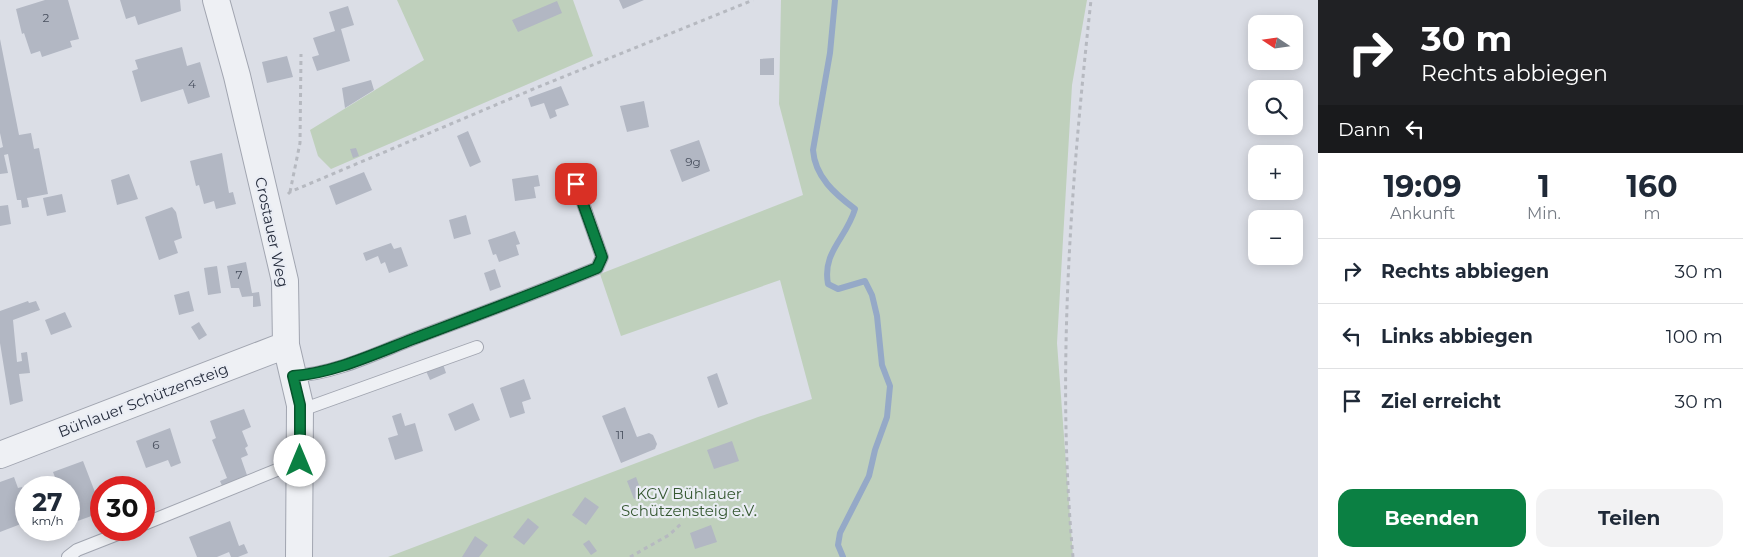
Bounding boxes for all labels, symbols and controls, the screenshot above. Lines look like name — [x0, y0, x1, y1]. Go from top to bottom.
house number: 2 — [43, 10, 50, 25]
north arrow — [1248, 15, 1302, 70]
map controls — [1248, 15, 1303, 265]
text: 30 m — [1421, 17, 1512, 60]
icon: right — [1338, 20, 1403, 85]
text: Rechts abbiegen — [1421, 60, 1608, 87]
house number: 4 — [188, 76, 196, 91]
button: search — [1248, 80, 1303, 135]
icon: left — [1401, 115, 1429, 143]
text: Dann — [1338, 118, 1391, 141]
button: + — [1248, 145, 1303, 200]
house number: 9g — [685, 154, 701, 169]
pin — [555, 163, 597, 205]
text: 19:09 — [1383, 168, 1462, 205]
text: 1 — [1538, 168, 1550, 205]
text: 160 — [1626, 168, 1678, 205]
icon: arrive — [562, 170, 590, 198]
street label: Crostauer Weg — [251, 175, 293, 289]
text: Ankunft — [1390, 204, 1455, 223]
text: Min. — [1527, 204, 1561, 223]
text: m — [1643, 204, 1660, 223]
button: − — [1248, 210, 1303, 265]
icon: right — [1338, 257, 1366, 285]
text: Rechts abbiegen — [1381, 260, 1549, 283]
text: 30 m — [1675, 260, 1723, 283]
house number: 7 — [235, 267, 243, 282]
icon: left — [1338, 322, 1366, 350]
text: Links abbiegen — [1381, 325, 1533, 348]
text: 100 m — [1666, 325, 1723, 348]
street label: Bühlauer Schützensteig — [55, 359, 231, 441]
icon: arrive — [1338, 387, 1366, 415]
text: Ziel erreicht — [1381, 390, 1501, 413]
text: 30 m — [1675, 390, 1723, 413]
house number: 11 — [616, 427, 624, 442]
position arrow — [273, 434, 325, 486]
house number: 6 — [152, 437, 160, 452]
speed limit sign: 30 — [90, 476, 155, 541]
park label: KGV Bühlauer Schützensteig e.V. — [621, 484, 757, 520]
text: 27 — [32, 487, 63, 517]
button: Beenden — [1338, 489, 1526, 547]
button: Teilen — [1536, 489, 1723, 547]
text: km/h — [31, 513, 64, 528]

